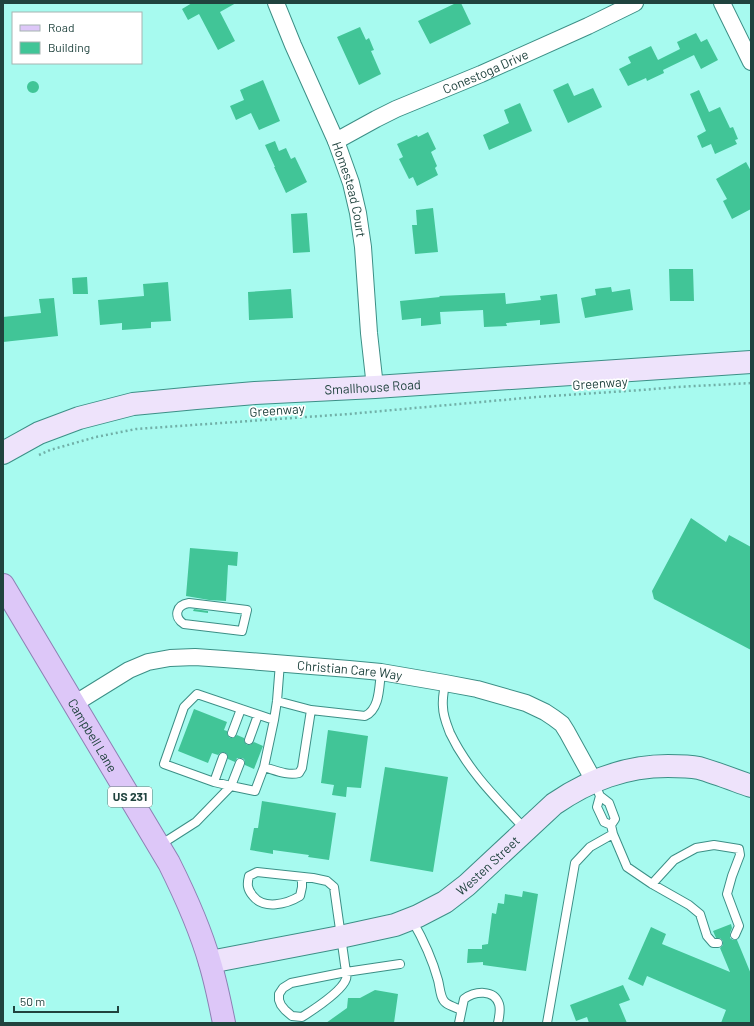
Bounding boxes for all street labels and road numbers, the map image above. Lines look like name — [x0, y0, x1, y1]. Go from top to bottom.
street label: Conestoga Drive — [440, 46, 531, 97]
street label: Homestead Court — [329, 139, 369, 238]
street label: Greenway — [572, 373, 628, 393]
street label: Smallhouse Road — [324, 376, 421, 398]
street label: Greenway — [249, 400, 305, 420]
street label: Christian Care Way — [297, 657, 404, 684]
street label: Campbell Lane — [65, 696, 121, 775]
road number: US 231 — [108, 787, 152, 807]
street label: Westen Street — [453, 832, 523, 899]

